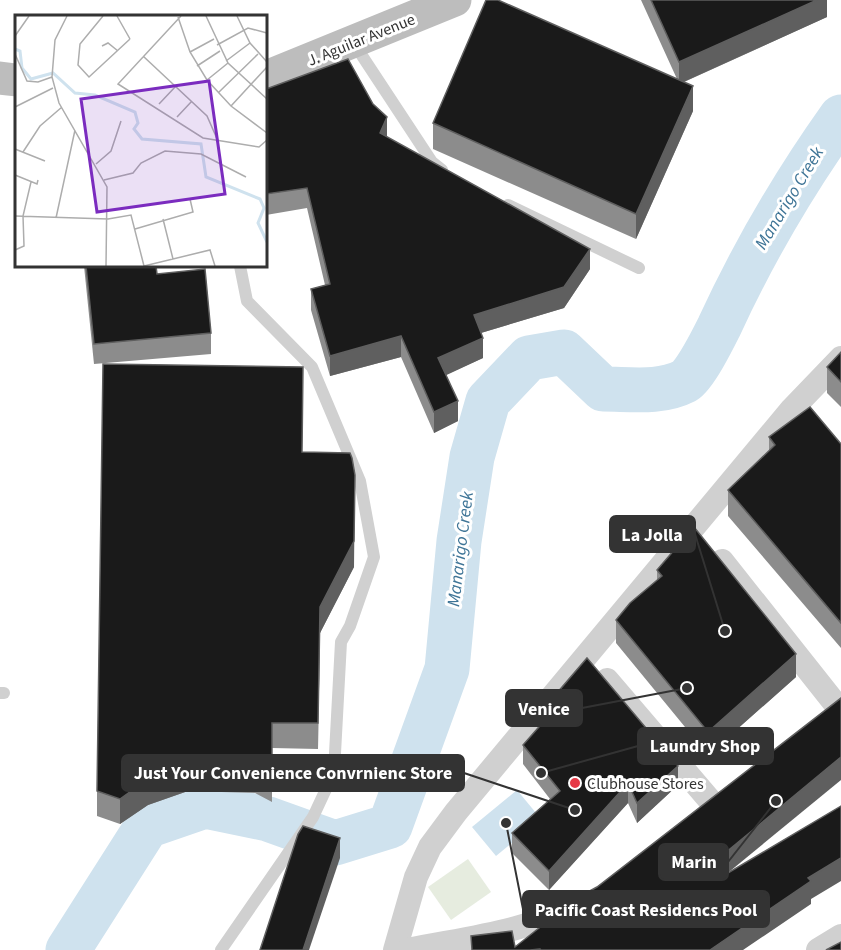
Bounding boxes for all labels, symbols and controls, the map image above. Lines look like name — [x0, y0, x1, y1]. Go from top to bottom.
street label: J. Aguilar Avenue — [304, 8, 418, 71]
inset map — [15, 15, 267, 267]
water label: Manarigo Creek — [749, 142, 830, 254]
water label: Manarigo Creek — [441, 490, 480, 608]
callout: La Jolla — [610, 516, 695, 552]
text: La Jolla — [621, 523, 683, 548]
callout: Venice — [506, 690, 582, 726]
text: Venice — [517, 697, 570, 722]
callout: Laundry Shop — [638, 728, 773, 764]
text: Laundry Shop — [650, 734, 760, 759]
callout: Just Your Convenience Convrnienc Store — [122, 755, 464, 791]
text: Just Your Convenience Convrnienc Store — [134, 761, 452, 786]
place label: Clubhouse Stores — [587, 773, 704, 795]
marker: Clubhouse Stores — [568, 776, 582, 790]
callout: Marin — [659, 844, 728, 880]
text: Marin — [671, 850, 717, 875]
callout: Pacific Coast Residencs Pool — [523, 891, 769, 927]
text: Pacific Coast Residencs Pool — [535, 898, 757, 923]

